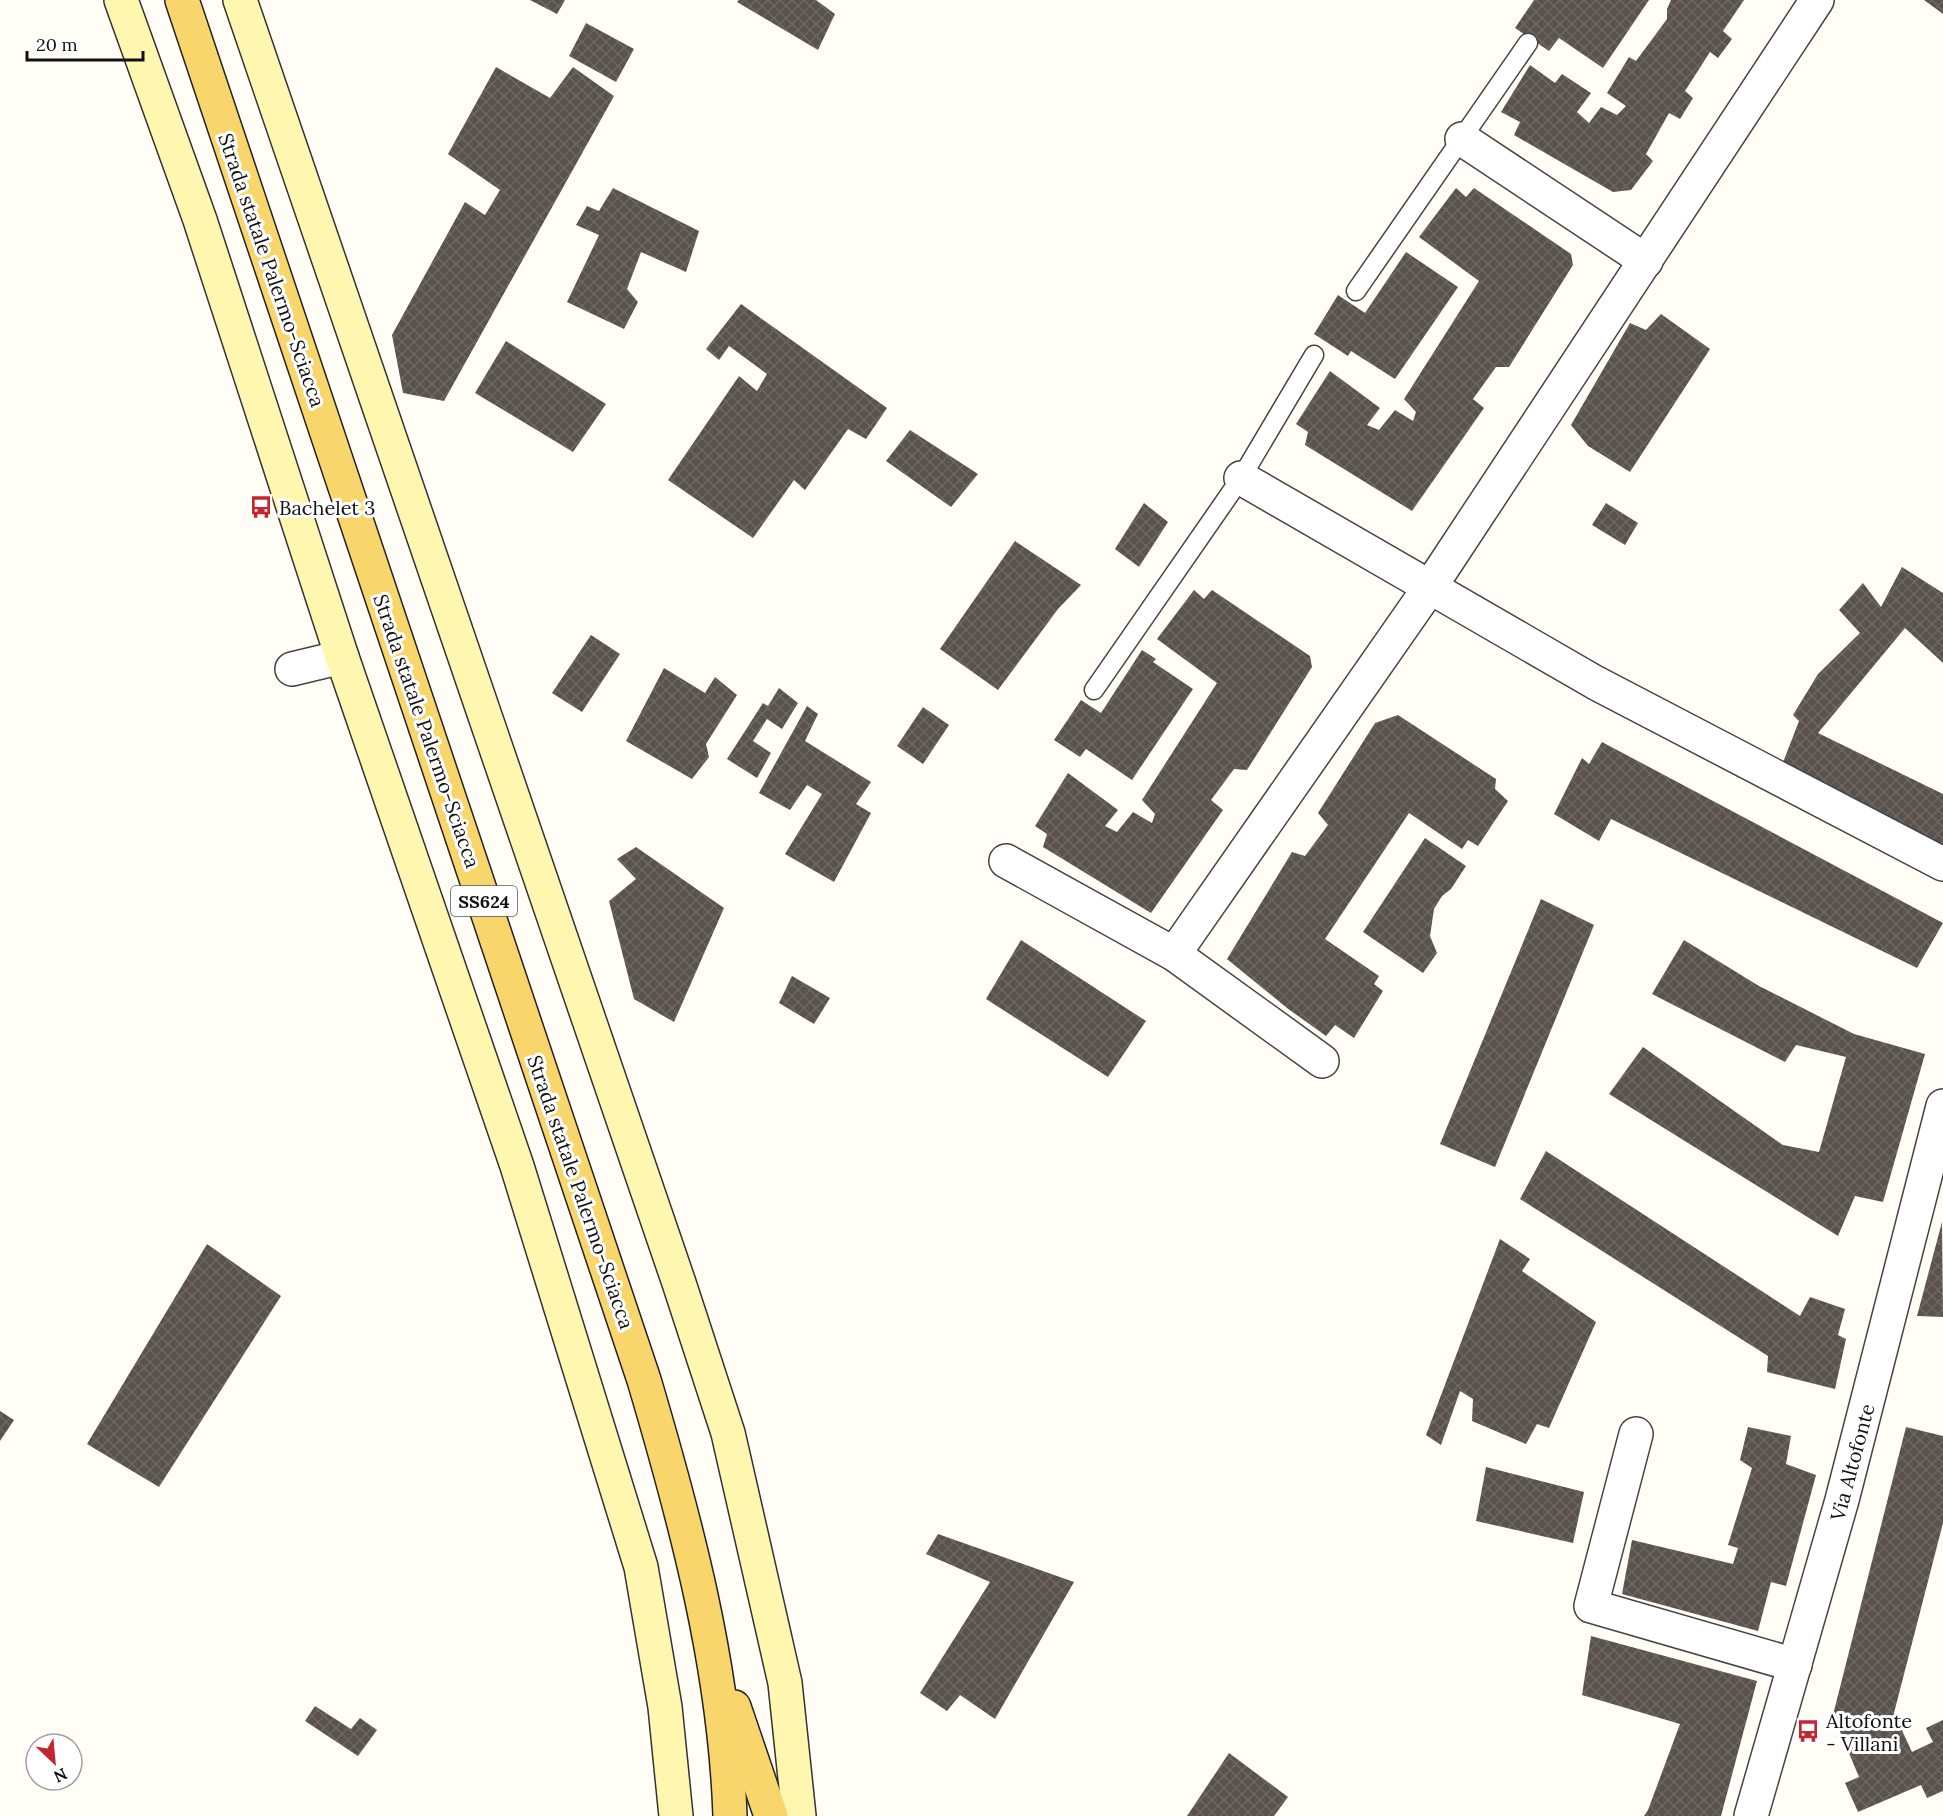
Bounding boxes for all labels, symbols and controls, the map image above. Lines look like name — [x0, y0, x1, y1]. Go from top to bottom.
scale bar — [27, 24, 142, 62]
text: 20 m — [36, 33, 78, 56]
street label: Strada statale Palermo-Sciacca — [213, 130, 331, 410]
bus stop icon: Bachelet 3 — [248, 494, 274, 520]
place label: Bachelet 3 — [279, 495, 376, 520]
street label: Strada statale Palermo-Sciacca — [368, 591, 486, 871]
road number: SS624 — [451, 886, 517, 916]
street label: Strada statale Palermo-Sciacca — [522, 1052, 640, 1332]
street label: Via Altofonte — [1824, 1401, 1880, 1524]
place label: Altofonte - Villani — [1825, 1708, 1912, 1756]
bus stop icon: Altofonte - Villani — [1795, 1718, 1821, 1744]
north arrow — [24, 1732, 84, 1792]
text: N — [51, 1764, 71, 1787]

